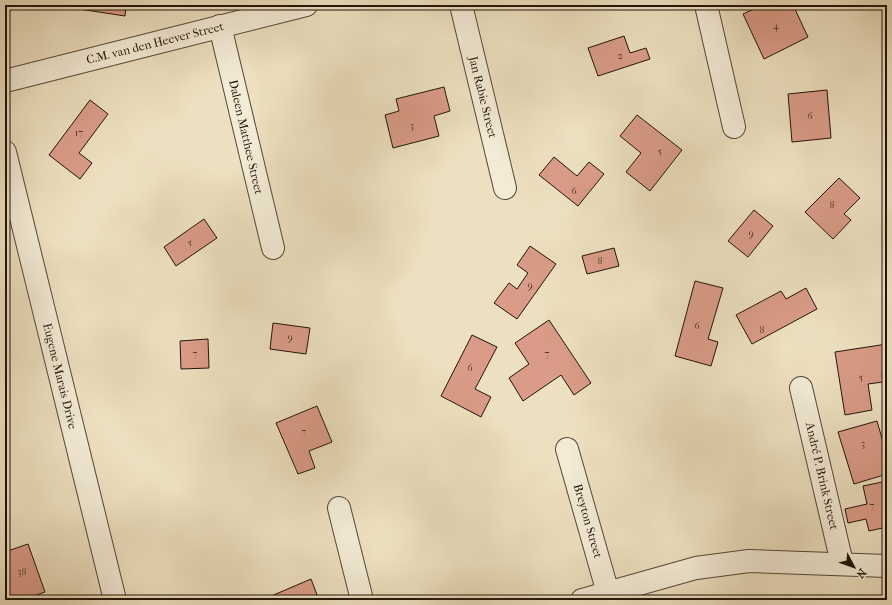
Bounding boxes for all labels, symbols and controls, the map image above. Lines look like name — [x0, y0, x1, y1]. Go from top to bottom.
street label: C.M. van den Heever Street — [85, 19, 226, 67]
house number: 4 — [773, 20, 780, 32]
house number: 2 — [617, 50, 623, 62]
street label: Jan Rabie Street — [466, 54, 500, 140]
street label: Daleen Matthee Street — [226, 78, 266, 196]
house number: 6 — [807, 110, 813, 122]
house number: 3 — [410, 120, 414, 132]
house number: 17 — [75, 127, 83, 139]
house number: 5 — [658, 146, 662, 158]
house number: 6 — [571, 185, 577, 197]
house number: 8 — [829, 199, 835, 211]
house number: 9 — [748, 228, 754, 240]
house number: 5 — [188, 237, 192, 249]
house number: 8 — [597, 255, 603, 267]
house number: 9 — [527, 280, 533, 292]
house number: 6 — [694, 320, 700, 332]
street label: Eugene Marais Drive — [40, 321, 80, 431]
house number: 8 — [759, 324, 765, 336]
house number: 9 — [287, 332, 293, 344]
house number: 7 — [193, 348, 198, 360]
house number: 7 — [545, 348, 550, 360]
house number: 6 — [467, 362, 473, 374]
house number: 5 — [859, 372, 863, 384]
street label: André P. Brink Street — [803, 420, 841, 532]
house number: 7 — [302, 426, 307, 438]
house number: 3 — [861, 438, 865, 450]
street label: Breyton Street — [571, 482, 605, 560]
house number: 7 — [870, 500, 875, 512]
north arrow — [834, 547, 874, 587]
house number: 38 — [17, 566, 27, 578]
text: N — [853, 566, 869, 581]

